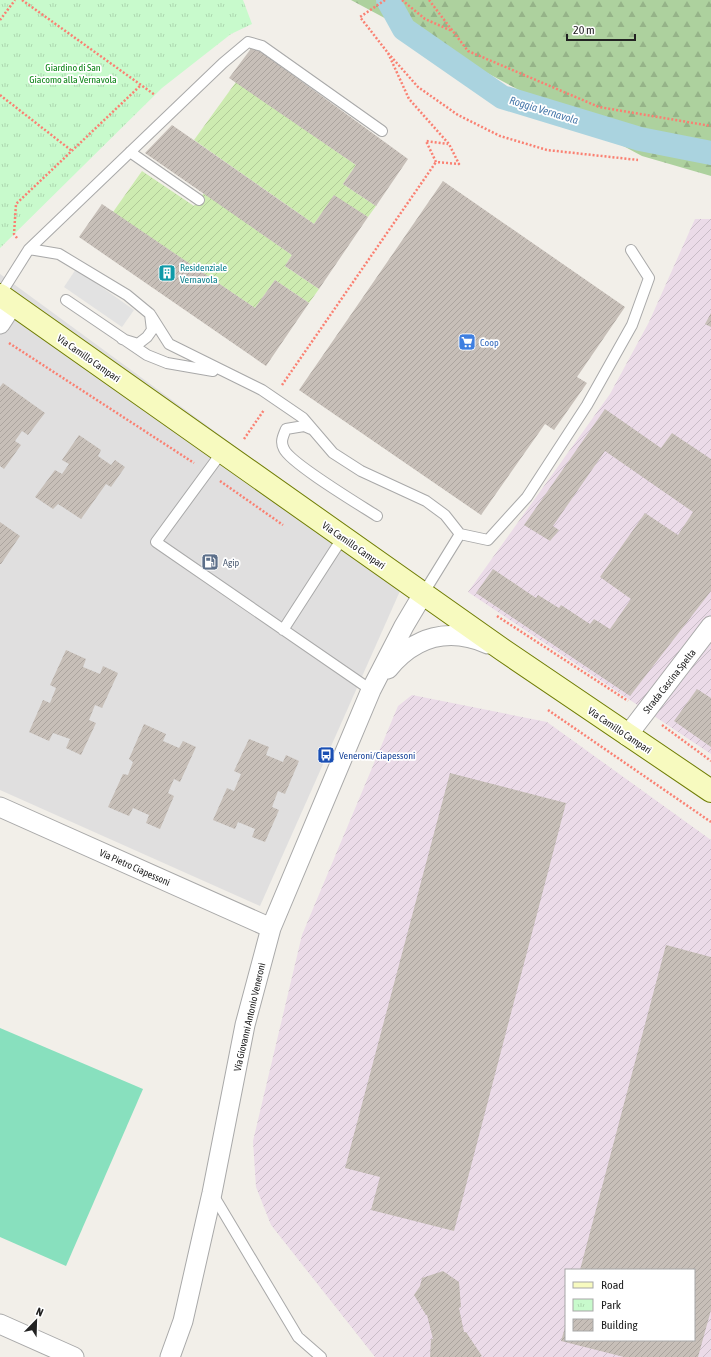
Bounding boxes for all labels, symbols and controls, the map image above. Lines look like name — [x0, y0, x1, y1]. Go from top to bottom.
scale bar — [567, 16, 635, 42]
text: 20 m — [573, 23, 595, 37]
park label: Giardino di San Giacomo alla Vernavola — [29, 62, 117, 85]
water label: Roggia Vernavola — [508, 94, 580, 126]
place label: Residenziale Vernavola — [180, 262, 228, 285]
building icon: Residenziale Vernavola — [157, 263, 177, 283]
supermarket icon: Coop — [457, 332, 477, 352]
street label: Via Camillo Campari — [55, 333, 122, 384]
place label: Coop — [480, 337, 499, 348]
street label: Via Camillo Campari — [320, 520, 387, 571]
fuel station icon: Agip — [200, 552, 220, 572]
place label: Agip — [223, 557, 240, 568]
street label: Strada Cascina Spelta — [641, 647, 698, 716]
street label: Via Camillo Campari — [586, 705, 654, 756]
bus stop icon: Veneroni/Ciapessoni — [316, 745, 336, 765]
place label: Veneroni/Ciapessoni — [339, 750, 415, 761]
street label: Via Pietro Ciapessoni — [98, 847, 172, 888]
street label: Via Giovanni Antonio Veneroni — [232, 962, 267, 1073]
legend — [565, 1269, 695, 1341]
text: Road — [601, 1278, 624, 1292]
text: Park — [601, 1298, 622, 1312]
north arrow — [16, 1301, 56, 1341]
text: N — [35, 1305, 45, 1319]
text: Building — [601, 1318, 639, 1332]

